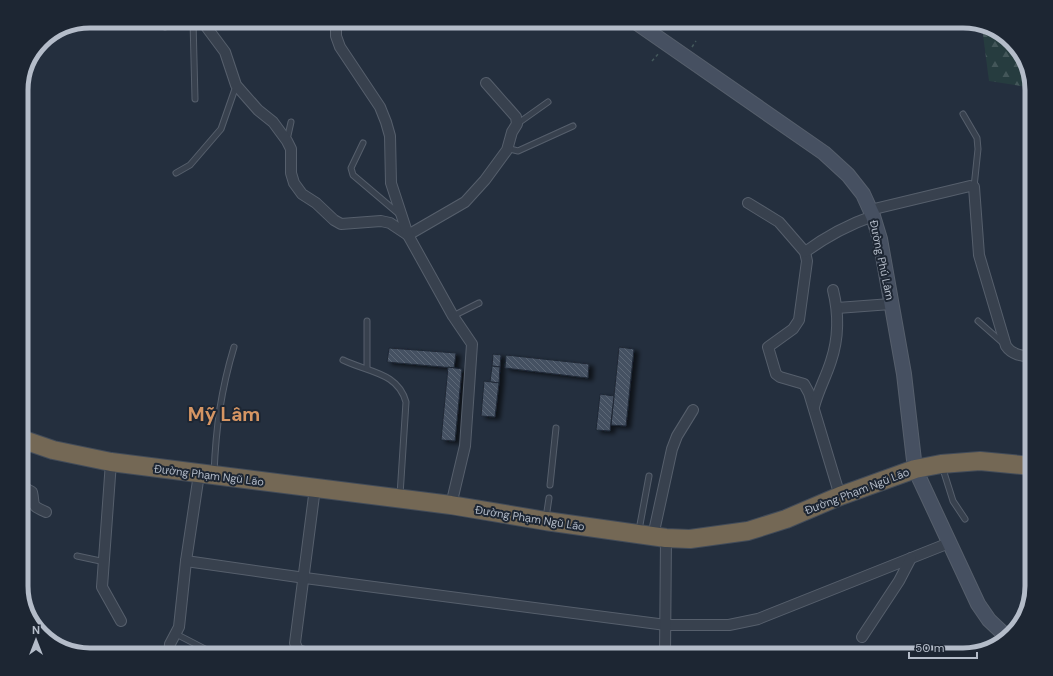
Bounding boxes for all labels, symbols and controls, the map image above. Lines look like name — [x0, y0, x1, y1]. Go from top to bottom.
street label: Đường Phú Lâm — [867, 219, 897, 301]
district label: Mỹ Lâm — [188, 402, 260, 427]
street label: Đường Phạm Ngũ Lão — [153, 461, 265, 489]
street label: Đường Phạm Ngũ Lão — [803, 465, 911, 517]
street label: Đường Phạm Ngũ Lão — [474, 502, 586, 534]
north arrow — [16, 620, 56, 660]
text: N — [32, 623, 40, 637]
scale bar — [909, 634, 977, 660]
text: 50 m — [915, 640, 944, 656]

